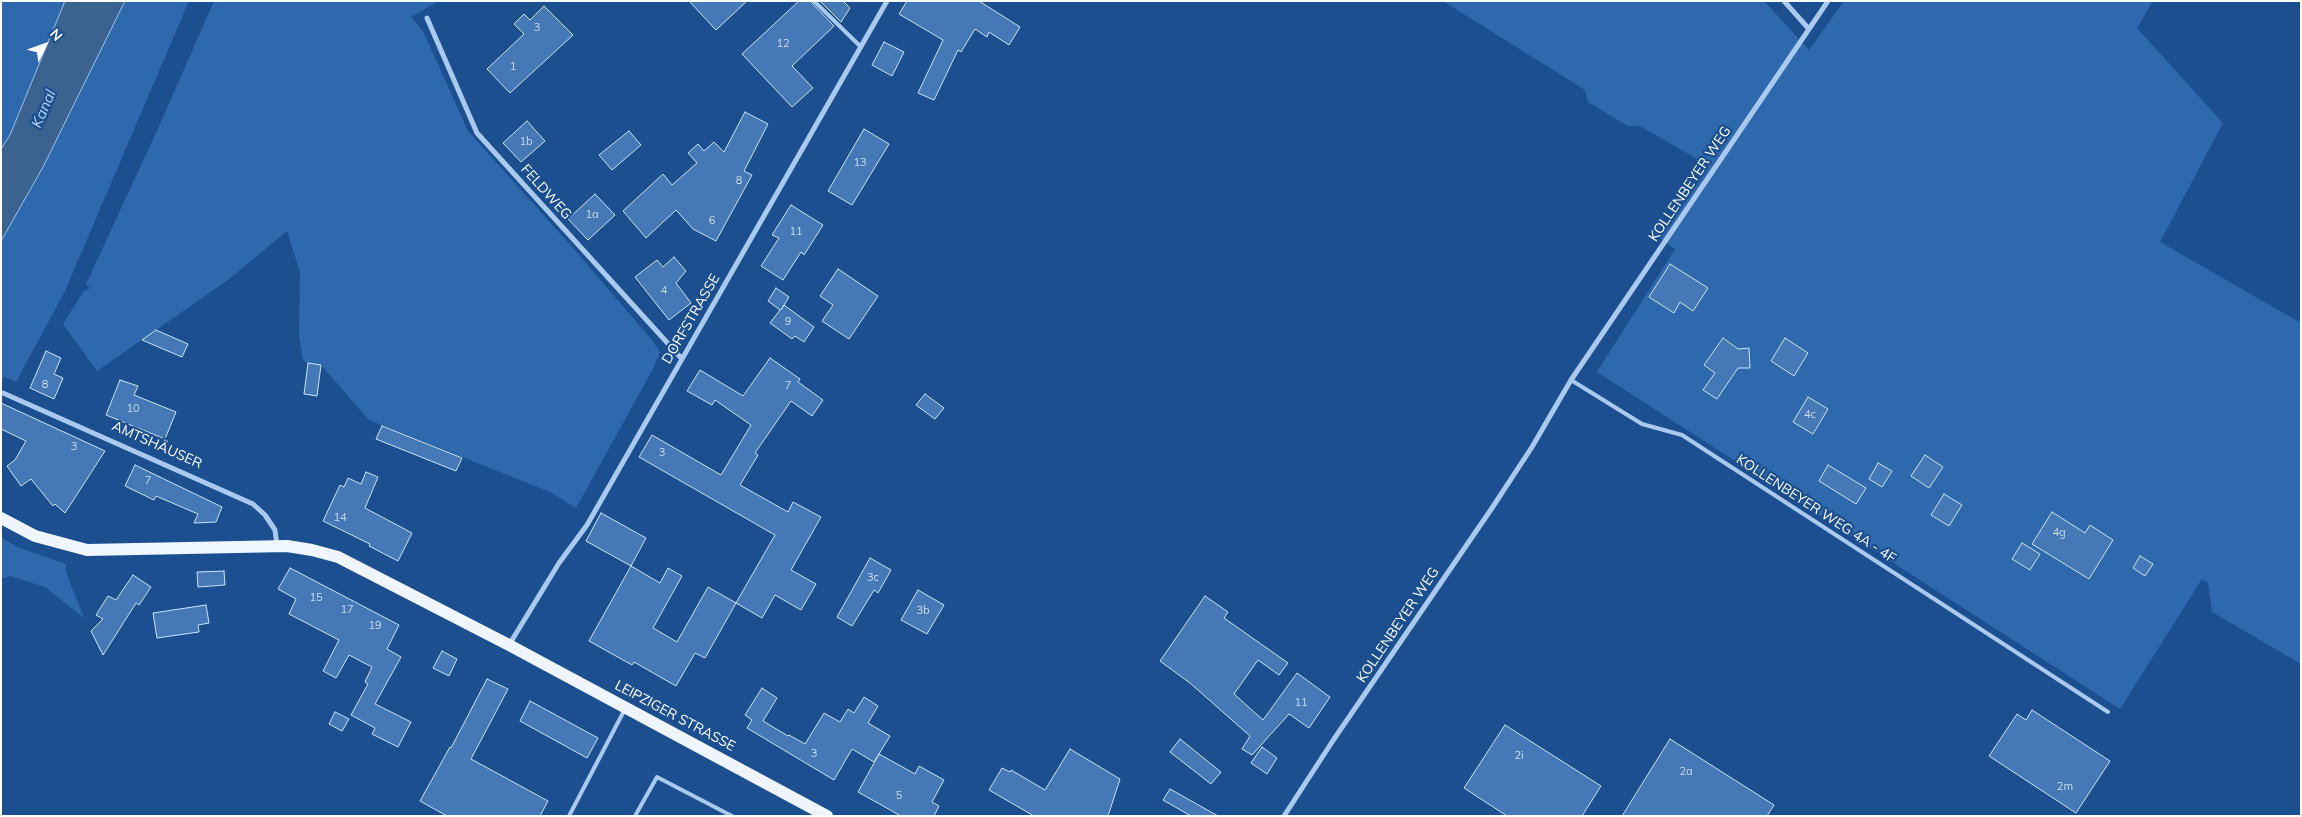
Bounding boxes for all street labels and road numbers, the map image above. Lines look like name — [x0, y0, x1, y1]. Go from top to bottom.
street label: KOLLENBEYER WEG — [1645, 123, 1735, 245]
street label: FELDWEG — [517, 161, 575, 223]
street label: DORFSTRASSE — [659, 271, 723, 367]
street label: AMTSHÄUSER — [109, 418, 205, 472]
street label: KOLLENBEYER WEG 4A - 4F — [1733, 451, 1899, 567]
street label: KOLLENBEYER WEG — [1353, 564, 1443, 686]
street label: LEIPZIGER STRASSE — [612, 677, 738, 755]

